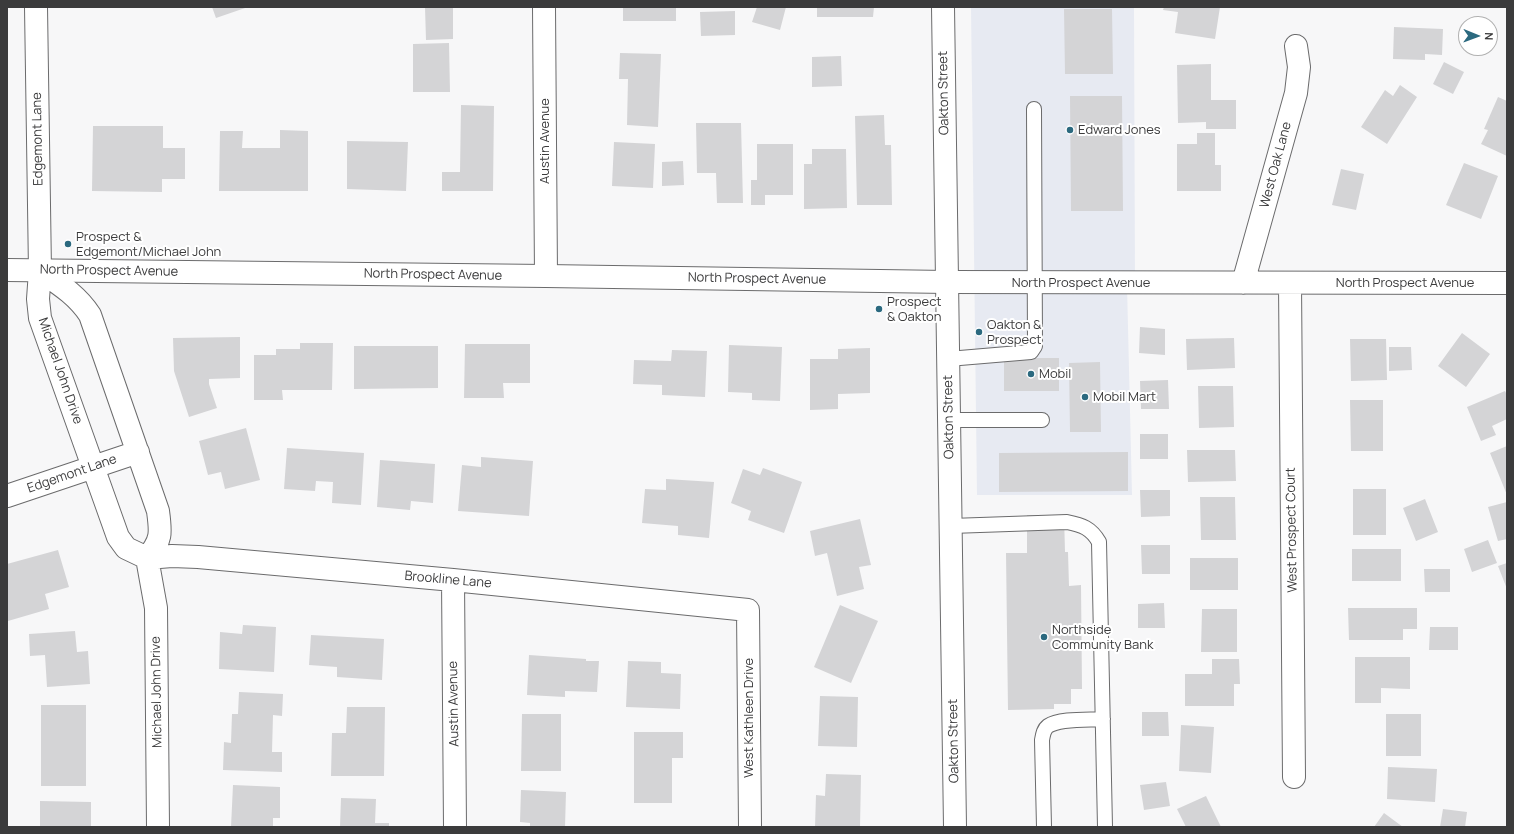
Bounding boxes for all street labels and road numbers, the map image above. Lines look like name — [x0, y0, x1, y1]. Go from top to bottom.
street label: Oakton Street — [935, 51, 953, 135]
street label: Edgemont Lane — [29, 92, 47, 186]
street label: Austin Avenue — [537, 98, 553, 184]
street label: West Oak Lane — [1257, 120, 1295, 210]
street label: North Prospect Avenue — [40, 262, 178, 280]
street label: North Prospect Avenue — [364, 266, 502, 284]
street label: North Prospect Avenue — [688, 270, 826, 288]
street label: North Prospect Avenue — [1012, 275, 1150, 291]
street label: North Prospect Avenue — [1336, 275, 1474, 291]
street label: Michael John Drive — [34, 316, 86, 426]
street label: Oakton Street — [940, 375, 958, 459]
street label: Edgemont Lane — [25, 451, 119, 497]
street label: West Prospect Court — [1283, 467, 1301, 593]
street label: Brookline Lane — [404, 568, 492, 592]
street label: Michael John Drive — [148, 636, 166, 748]
street label: West Kathleen Drive — [741, 658, 757, 778]
street label: Austin Avenue — [445, 661, 463, 747]
street label: Oakton Street — [945, 699, 963, 783]

